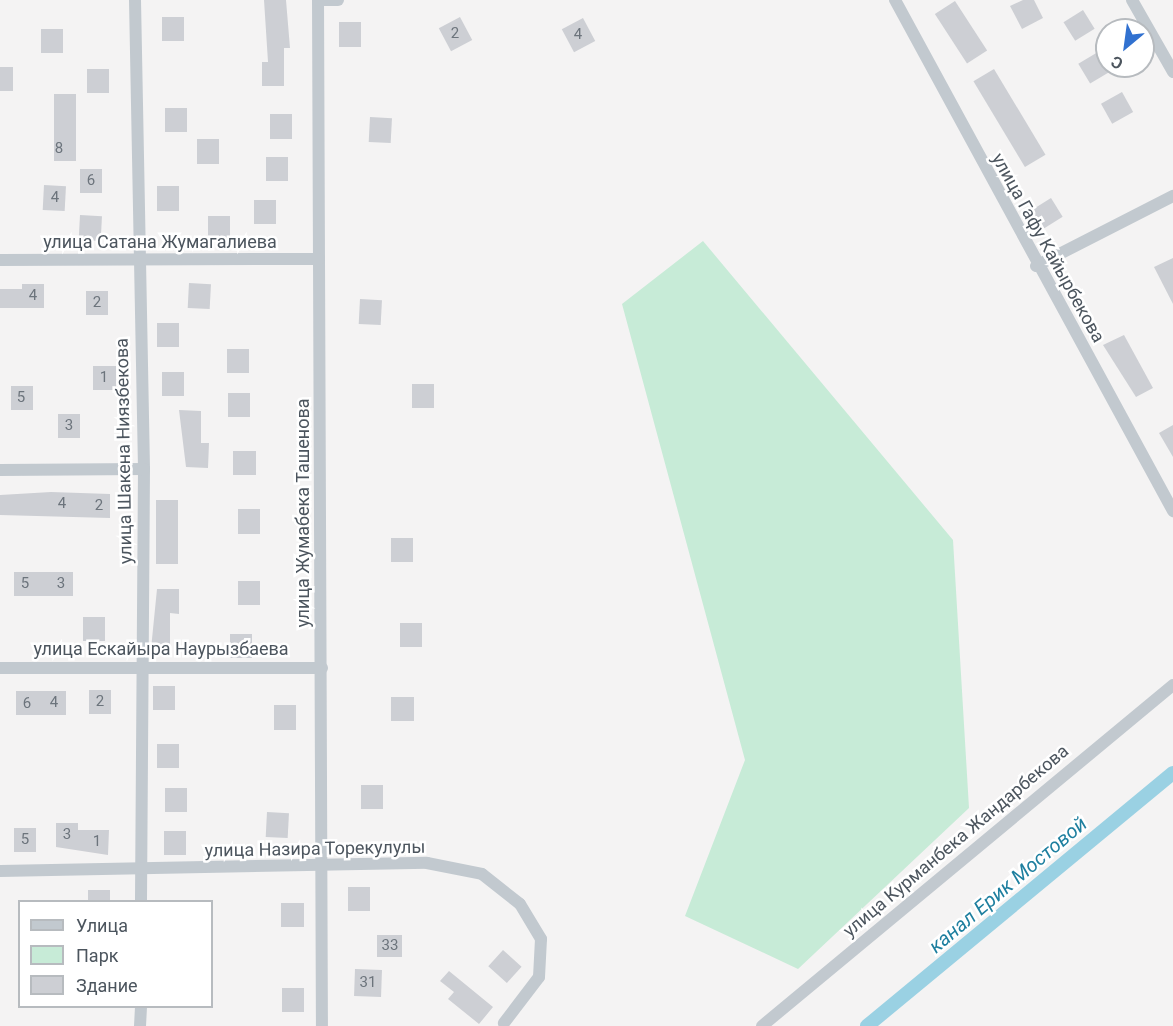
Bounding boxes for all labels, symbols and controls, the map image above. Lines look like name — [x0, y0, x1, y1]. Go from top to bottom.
north arrow — [1095, 18, 1155, 78]
house number: 2 — [451, 25, 459, 43]
house number: 4 — [574, 26, 582, 44]
text: С — [1108, 52, 1126, 73]
house number: 8 — [55, 140, 63, 158]
street label: улица Гафу Кайырбекова — [987, 150, 1109, 346]
house number: 6 — [87, 172, 95, 190]
house number: 4 — [51, 189, 59, 207]
street label: улица Сатана Жумагалиева — [43, 231, 277, 253]
house number: 4 — [29, 287, 37, 305]
house number: 2 — [93, 294, 101, 312]
street label: улица Шакена Ниязбекова — [111, 338, 137, 564]
house number: 1 — [100, 369, 108, 387]
house number: 5 — [17, 389, 25, 407]
street label: улица Жумабека Ташенова — [292, 398, 314, 628]
house number: 3 — [65, 417, 73, 435]
house number: 4 — [58, 495, 66, 513]
house number: 2 — [95, 497, 103, 515]
house number: 5 — [21, 575, 29, 593]
house number: 3 — [57, 575, 65, 593]
street label: улица Ескайыра Наурызбаева — [33, 638, 289, 660]
house number: 2 — [96, 693, 104, 711]
house number: 4 — [50, 694, 58, 712]
house number: 6 — [23, 695, 31, 713]
street label: улица Курманбека Жандарбекова — [839, 740, 1073, 942]
water label: канал Ерик Мостовой — [924, 812, 1092, 958]
house number: 3 — [63, 826, 71, 844]
house number: 5 — [21, 831, 29, 849]
house number: 1 — [93, 833, 101, 851]
street label: улица Назира Торекулулы — [204, 836, 426, 862]
legend — [18, 900, 213, 1008]
text: Улица — [76, 915, 128, 936]
house number: 33 — [382, 937, 398, 955]
text: Парк — [76, 945, 118, 966]
house number: 31 — [360, 974, 376, 992]
text: Здание — [76, 975, 138, 996]

